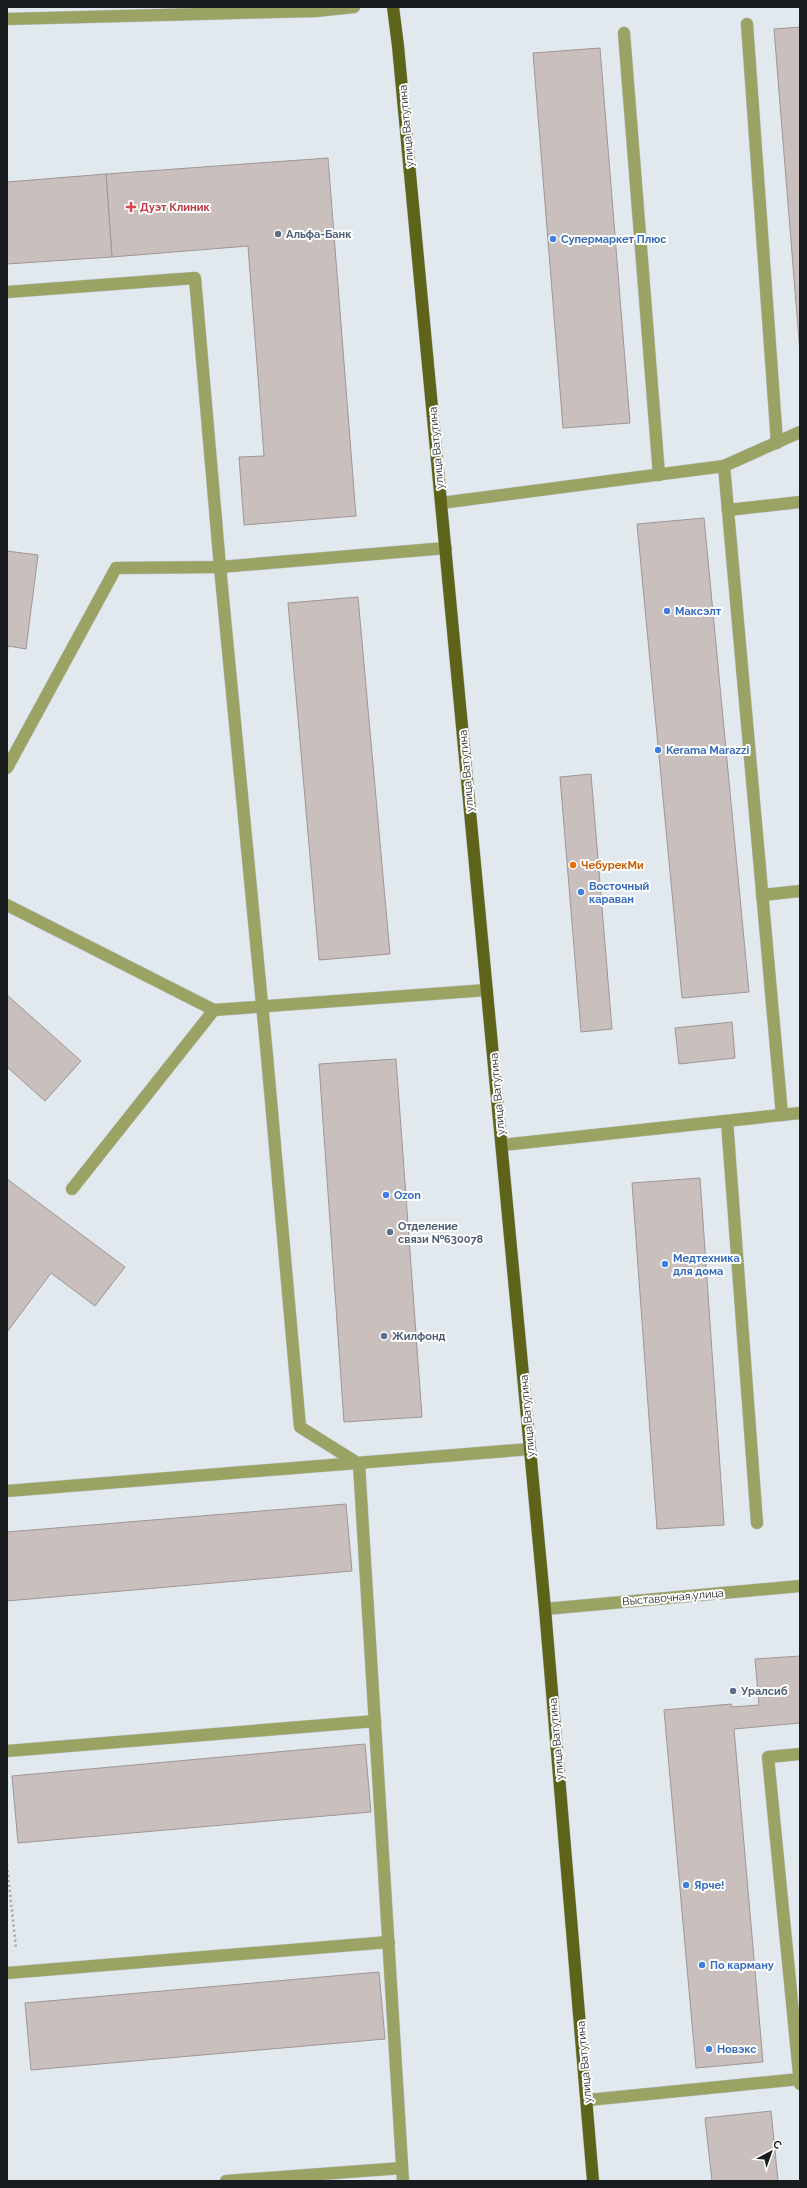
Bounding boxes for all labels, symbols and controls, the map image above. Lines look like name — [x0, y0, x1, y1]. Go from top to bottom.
street label: улица Ватутина — [396, 84, 417, 168]
marker: Дуэт Клиник — [125, 201, 137, 213]
place label: Дуэт Клиник — [140, 201, 210, 214]
place label: Альфа-Банк — [286, 228, 352, 241]
marker: Альфа-Банк — [273, 229, 283, 239]
place label: Супермаркет Плюс — [561, 233, 667, 246]
marker: Супермаркет Плюс — [548, 234, 558, 244]
street label: улица Ватутина — [426, 406, 447, 490]
place label: Максэлт — [675, 605, 722, 618]
marker: Максэлт — [662, 606, 672, 616]
street label: улица Ватутина — [456, 729, 477, 813]
place label: Kerama Marazzi — [666, 744, 749, 757]
marker: Kerama Marazzi — [653, 745, 663, 755]
place label: ЧебурекМи — [581, 859, 644, 872]
marker: ЧебурекМи — [568, 860, 578, 870]
place label: Восточный караван — [589, 880, 650, 906]
marker: Восточный караван — [576, 887, 586, 897]
street label: улица Ватутина — [487, 1052, 508, 1136]
place label: Ozon — [394, 1189, 421, 1202]
marker: Ozon — [381, 1190, 391, 1200]
place label: Отделение связи №630078 — [398, 1220, 484, 1246]
marker: Отделение связи №630078 — [385, 1227, 395, 1237]
place label: Медтехника для дома — [673, 1252, 740, 1278]
marker: Медтехника для дома — [660, 1259, 670, 1269]
place label: Жилфонд — [392, 1330, 446, 1343]
marker: Жилфонд — [379, 1331, 389, 1341]
street label: улица Ватутина — [517, 1374, 538, 1458]
street label: Выставочная улица — [622, 1587, 724, 1608]
place label: Уралсиб — [740, 1685, 788, 1698]
marker: Уралсиб — [728, 1686, 738, 1696]
street label: улица Ватутина — [546, 1697, 567, 1781]
place label: Ярче! — [694, 1879, 724, 1892]
marker: Ярче! — [681, 1880, 691, 1890]
place label: По карману — [710, 1959, 774, 1972]
marker: По карману — [697, 1960, 707, 1970]
street label: улица Ватутина — [574, 2020, 595, 2104]
place label: Новэкс — [717, 2043, 757, 2056]
marker: Новэкс — [704, 2044, 714, 2054]
north arrow — [751, 2132, 791, 2172]
text: С — [770, 2137, 785, 2153]

